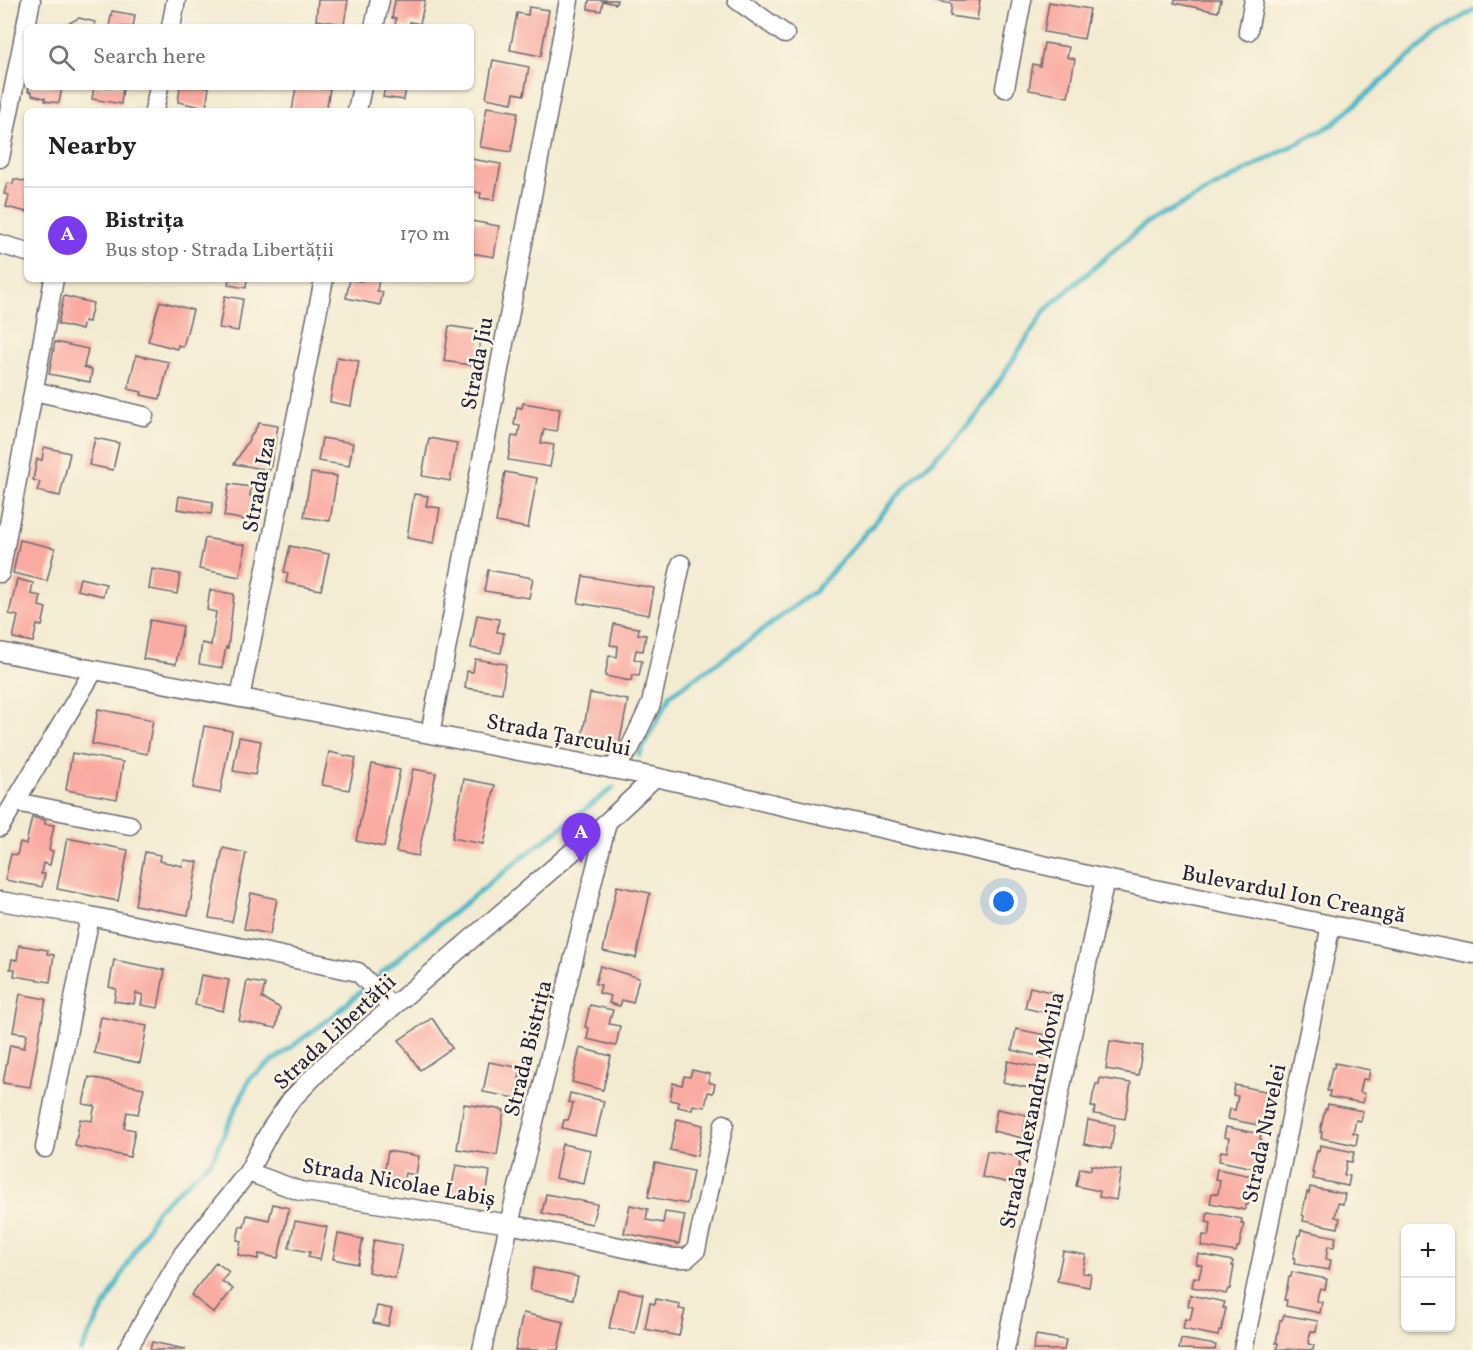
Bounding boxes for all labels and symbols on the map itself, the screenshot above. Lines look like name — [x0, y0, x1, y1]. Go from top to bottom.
street label: Strada Jiu — [454, 314, 503, 413]
street label: Strada Iza — [236, 434, 285, 535]
street label: Strada Țarcului — [484, 707, 633, 766]
pin: A — [562, 814, 600, 863]
street label: Bulevardul Ion Creangă — [1179, 859, 1408, 932]
your location — [989, 887, 1018, 916]
street label: Strada Libertății — [267, 968, 404, 1098]
street label: Strada Bistrița — [497, 977, 561, 1120]
street label: Strada Alexandru Movila — [993, 989, 1074, 1232]
street label: Strada Nuvelei — [1236, 1061, 1295, 1206]
street label: Strada Nicolae Labiș — [299, 1151, 498, 1216]

